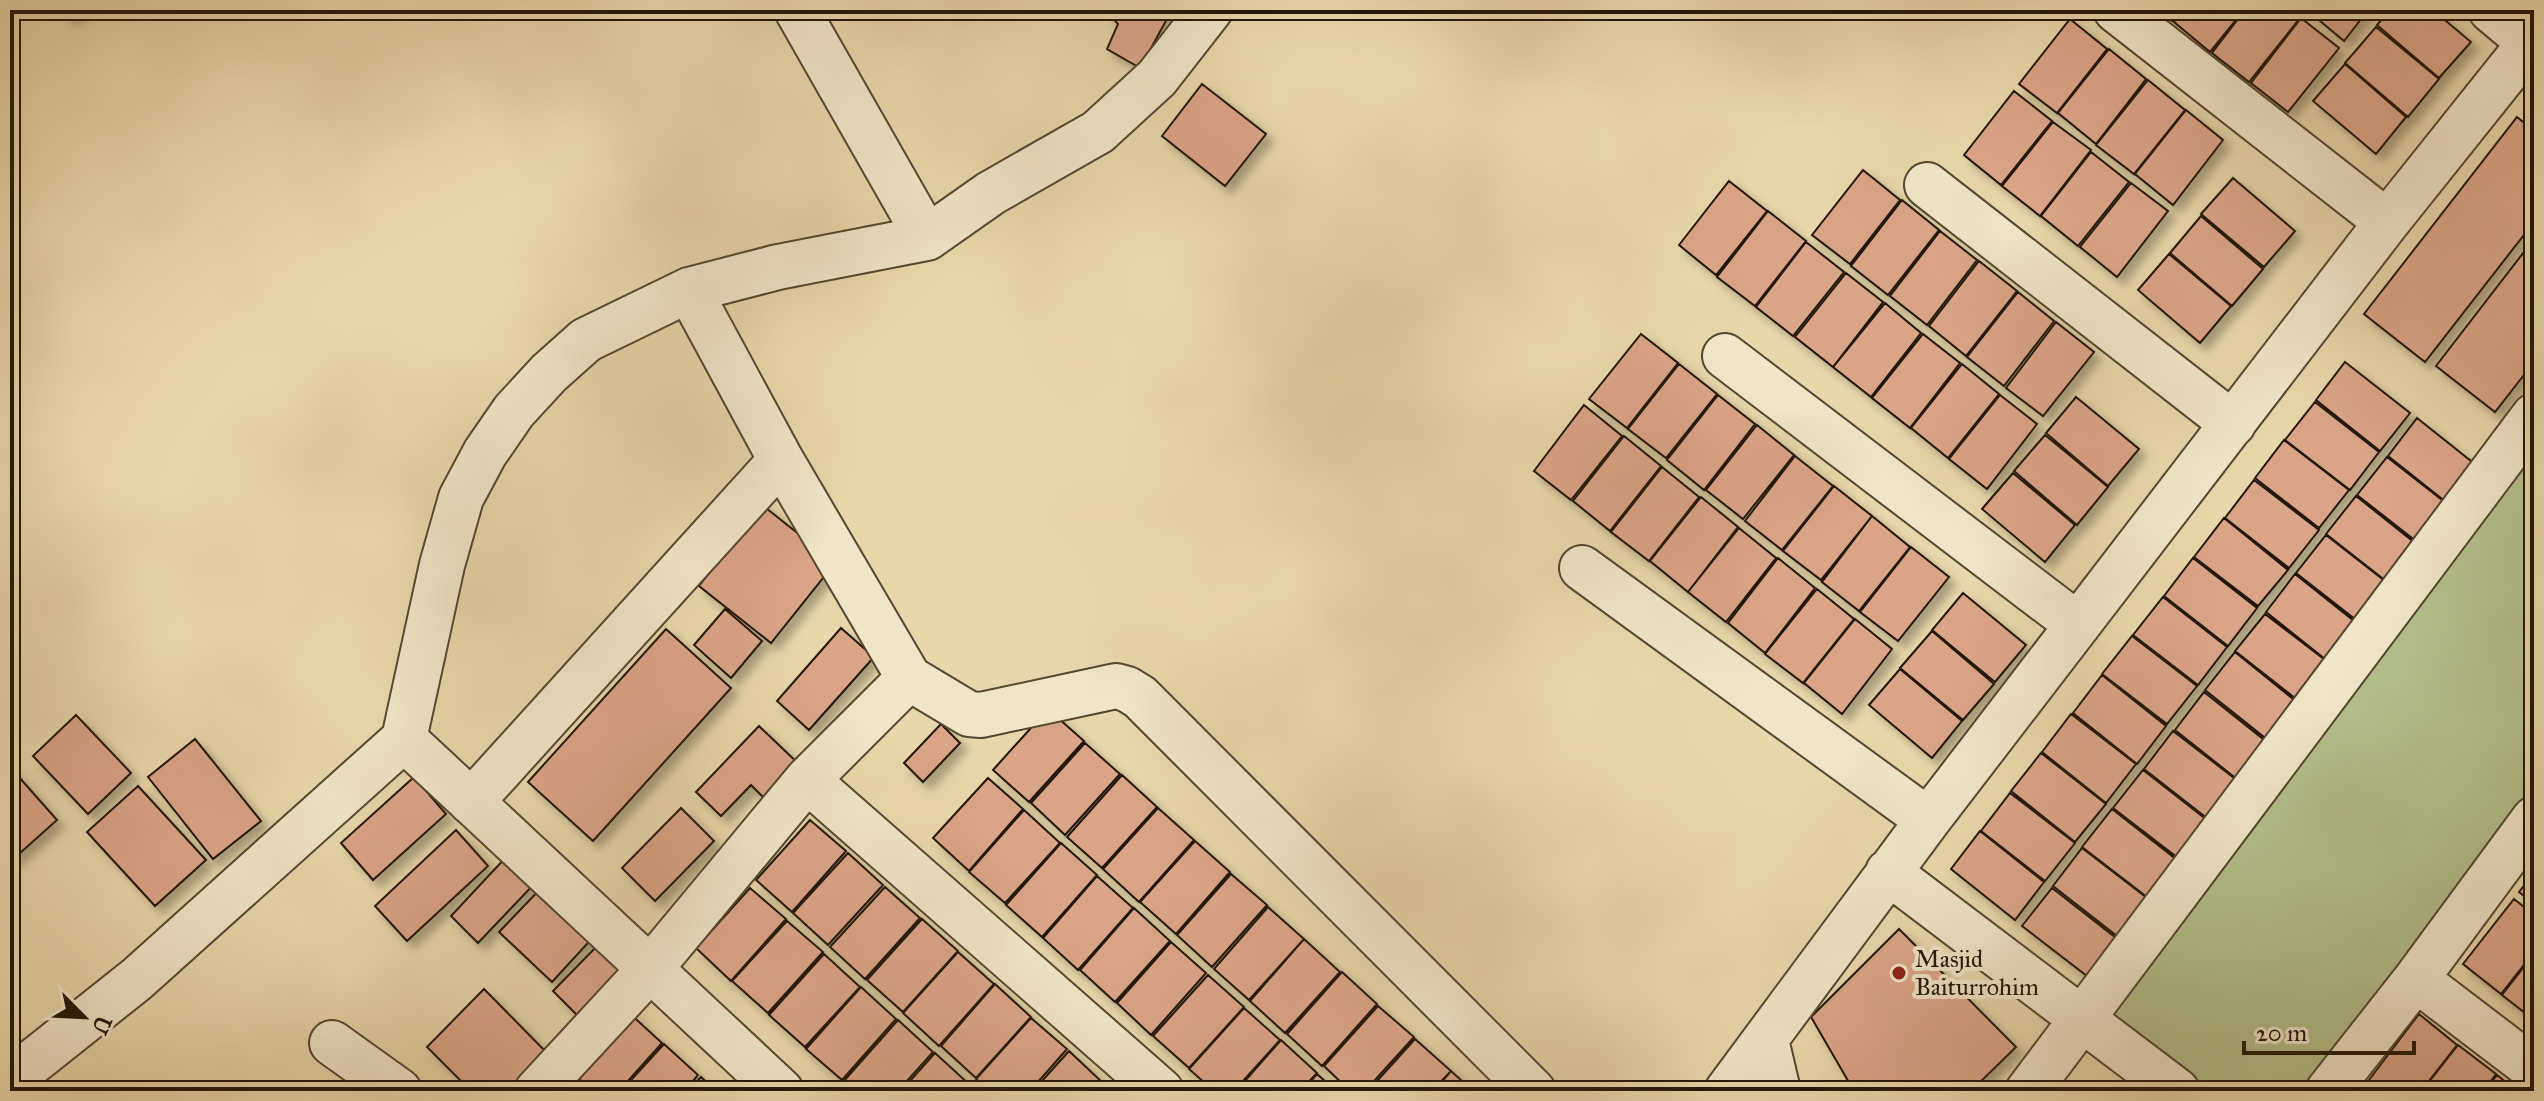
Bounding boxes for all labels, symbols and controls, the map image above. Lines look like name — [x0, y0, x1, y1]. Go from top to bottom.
place label: Masjid Baiturrohim — [1915, 944, 2039, 1002]
marker: Masjid Baiturrohim — [1890, 964, 1908, 982]
north arrow — [44, 977, 124, 1057]
scale bar — [2244, 1005, 2414, 1055]
text: U — [86, 1012, 118, 1039]
text: 20 m — [2256, 1018, 2307, 1048]

